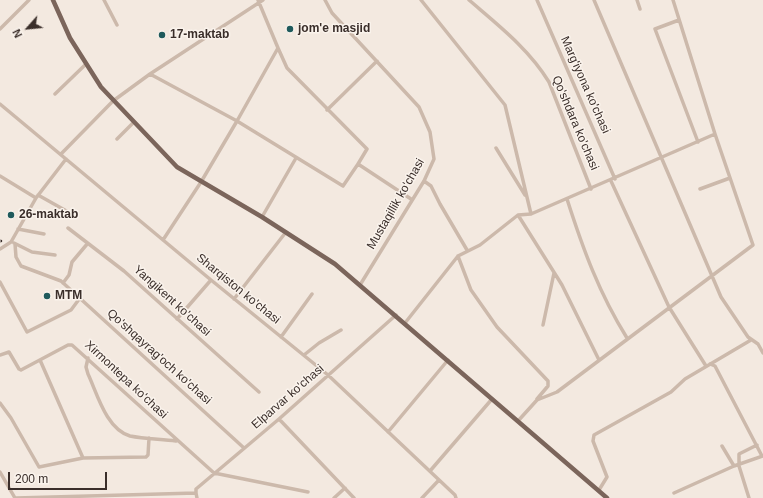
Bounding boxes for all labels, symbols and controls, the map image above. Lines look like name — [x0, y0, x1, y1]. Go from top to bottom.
north arrow — [8, 8, 48, 48]
place label: jom'e masjid — [298, 22, 370, 36]
marker: jom'e masjid — [285, 24, 295, 34]
text: N — [10, 27, 24, 40]
place label: 17-maktab — [170, 28, 229, 42]
marker: 17-maktab — [157, 30, 167, 40]
street label: Marg'iyona ko'chasi — [557, 34, 613, 136]
street label: Qo'shdara ko'chasi — [549, 74, 601, 172]
street label: Mustaqillik ko'chasi — [364, 156, 428, 252]
place label: 26-maktab — [19, 208, 78, 222]
marker: 26-maktab — [6, 210, 16, 220]
street label: Sharqiston ko'chasi — [193, 251, 283, 327]
street label: Yangikent ko'chasi — [130, 263, 214, 339]
place label: MTM — [55, 289, 82, 303]
marker: MTM — [42, 291, 52, 301]
street label: Qo'shqayrag'och ko'chasi — [104, 306, 214, 408]
street label: Xirmontepa ko'chasi — [82, 338, 170, 422]
street label: Elparvar ko'chasi — [249, 362, 327, 432]
scale bar — [10, 464, 109, 490]
text: 200 m — [15, 472, 48, 486]

